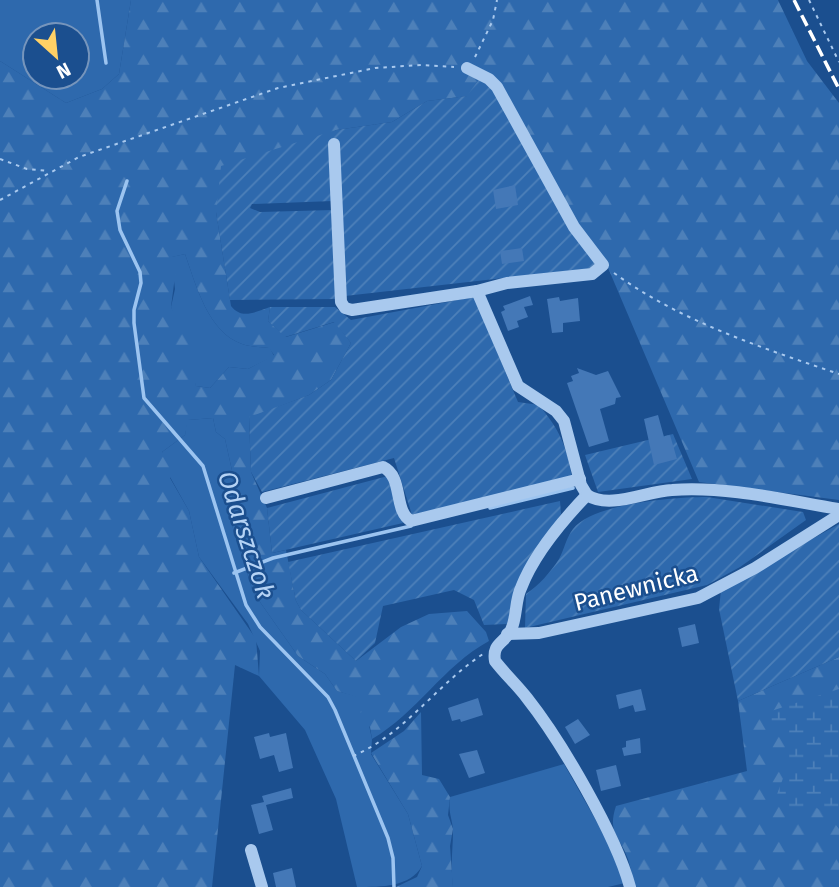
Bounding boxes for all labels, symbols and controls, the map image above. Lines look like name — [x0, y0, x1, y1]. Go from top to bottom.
north arrow — [21, 21, 91, 91]
text: N — [53, 58, 74, 84]
water label: Odarszczok — [211, 467, 281, 603]
street label: Panewnicka — [571, 559, 701, 617]

